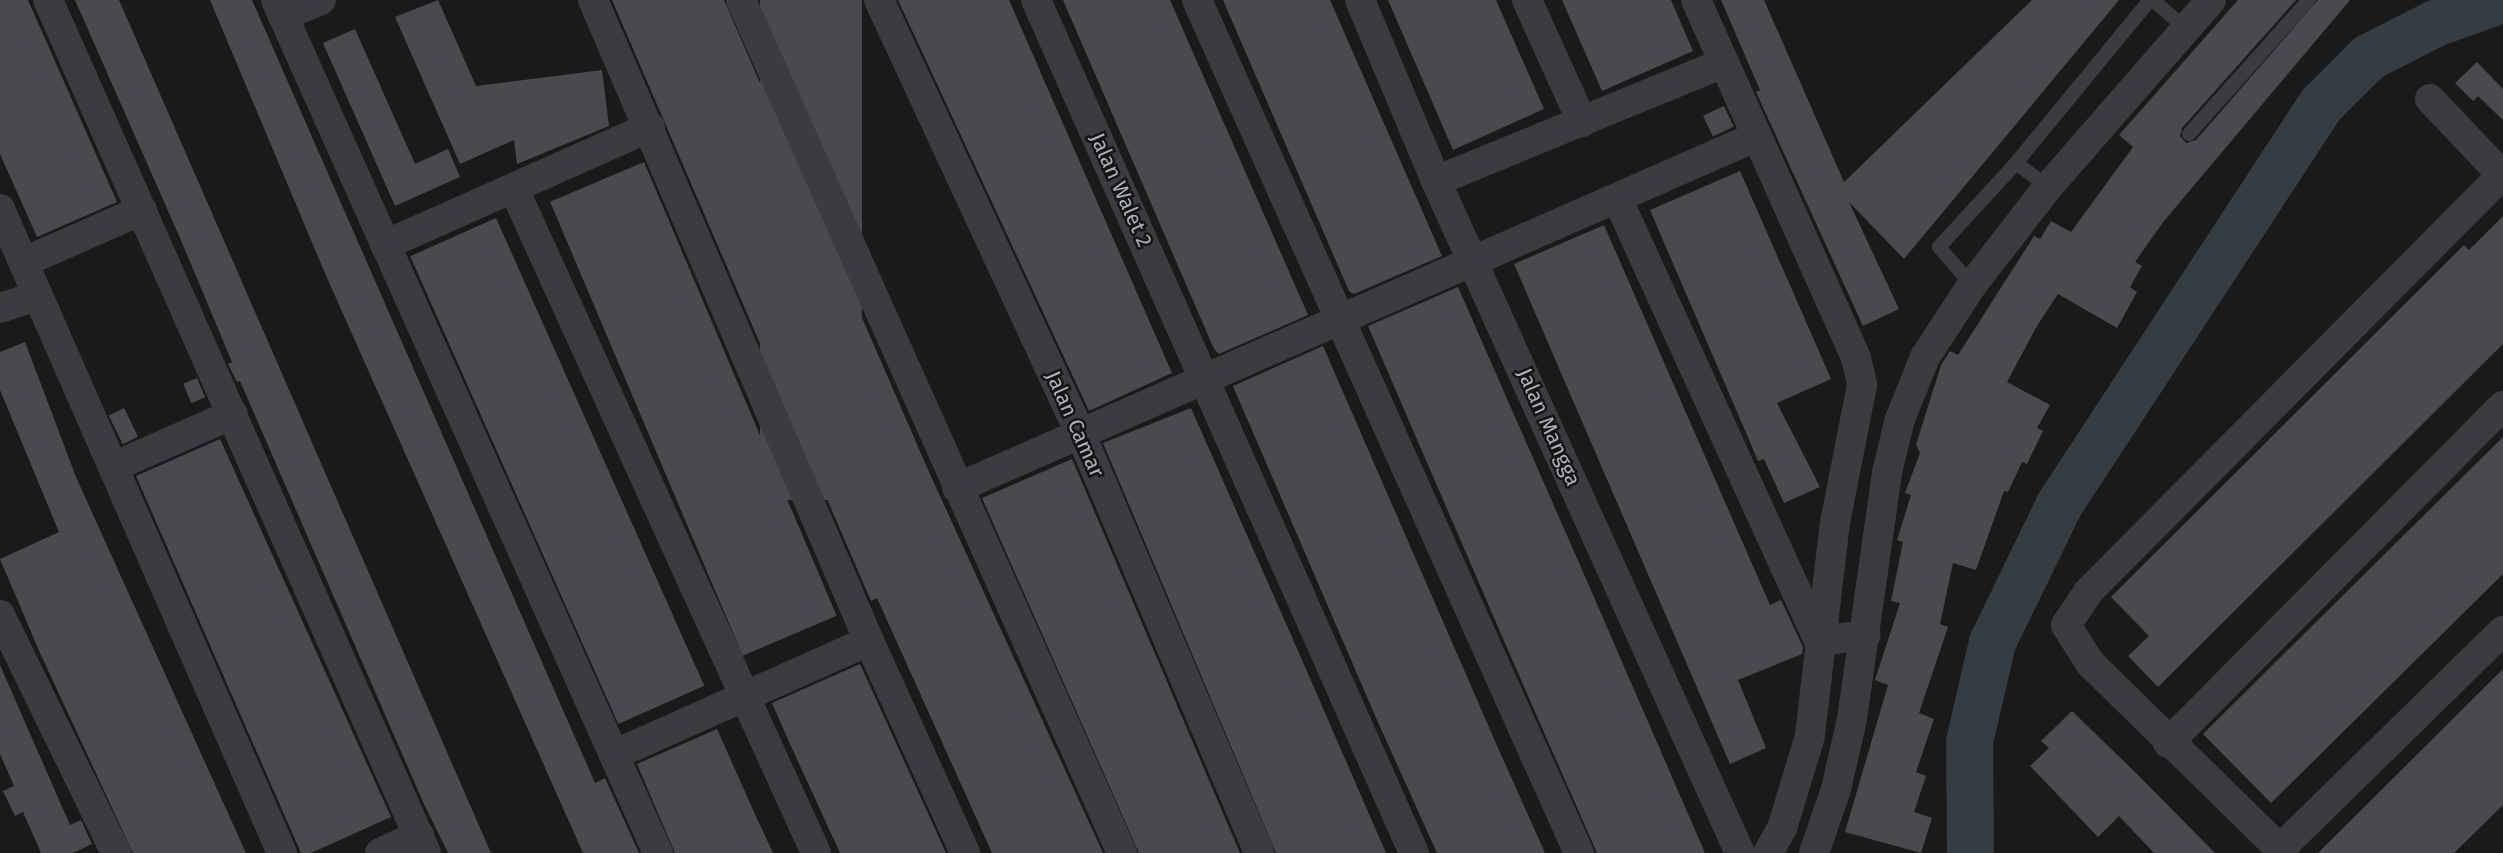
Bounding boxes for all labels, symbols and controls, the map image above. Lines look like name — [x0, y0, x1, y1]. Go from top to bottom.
street label: Jalan Walet 2 — [1085, 129, 1157, 251]
street label: Jalan Mangga — [1512, 364, 1586, 490]
street label: Jalan Camar — [1040, 367, 1110, 481]

